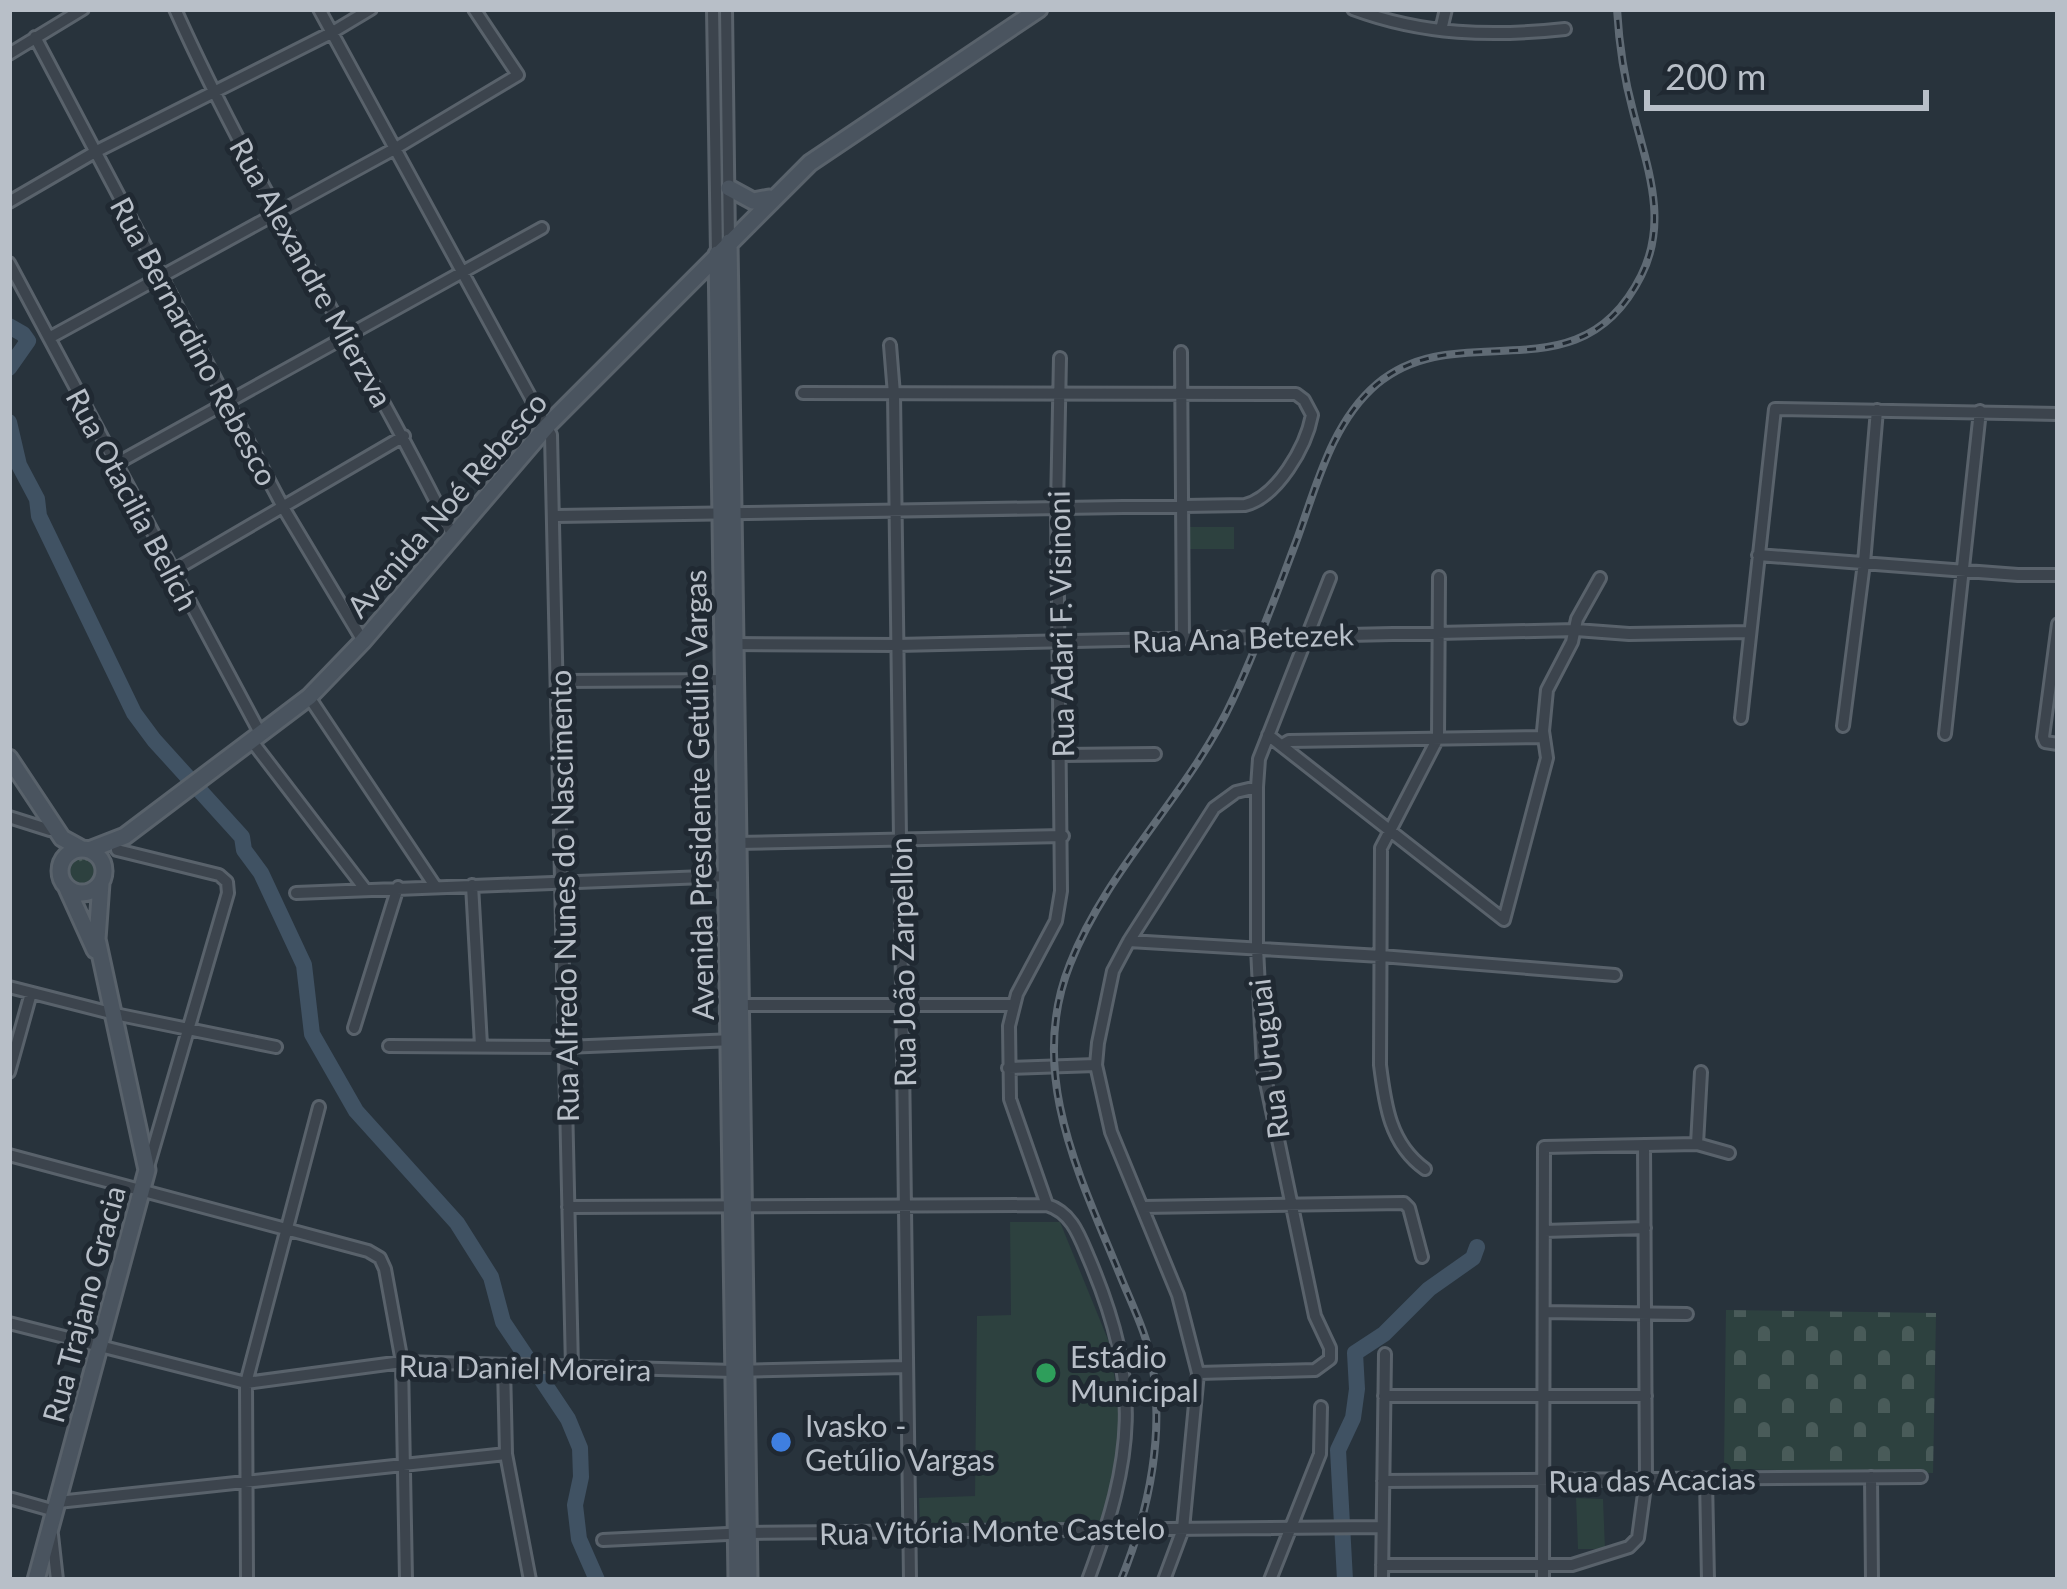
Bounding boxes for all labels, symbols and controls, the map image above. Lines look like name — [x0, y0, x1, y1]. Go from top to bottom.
scale bar — [1647, 36, 1926, 110]
text: 200 m — [1665, 54, 1766, 98]
street label: Rua Alexandre Mierzva — [223, 131, 401, 413]
street label: Rua Bernardino Rebesco — [104, 191, 286, 491]
street label: Rua Otacilia Belich — [59, 382, 207, 616]
street label: Avenida Noé Rebesco — [338, 384, 554, 624]
street label: Rua Adari F. Visinoni — [1040, 490, 1080, 758]
street label: Avenida Presidente Getúlio Vargas — [676, 569, 720, 1021]
street label: Rua Ana Betezek — [1132, 615, 1355, 659]
street label: Rua Alfredo Nunes do Nascimento — [541, 669, 585, 1123]
street label: Rua João Zarpellon — [882, 837, 922, 1087]
street label: Rua Uruguai — [1240, 977, 1296, 1141]
street label: Rua Trajano Gracia — [34, 1182, 132, 1426]
place label: Estádio Municipal — [1070, 1338, 1199, 1408]
street label: Rua Daniel Moreira — [398, 1347, 652, 1387]
marker: Estádio Municipal — [1033, 1360, 1059, 1386]
place label: Ivasko - Getúlio Vargas — [805, 1407, 995, 1477]
marker: Ivasko - Getúlio Vargas — [768, 1429, 794, 1455]
street label: Rua das Acacias — [1548, 1459, 1756, 1499]
street label: Rua Vitória Monte Castelo — [819, 1509, 1165, 1551]

